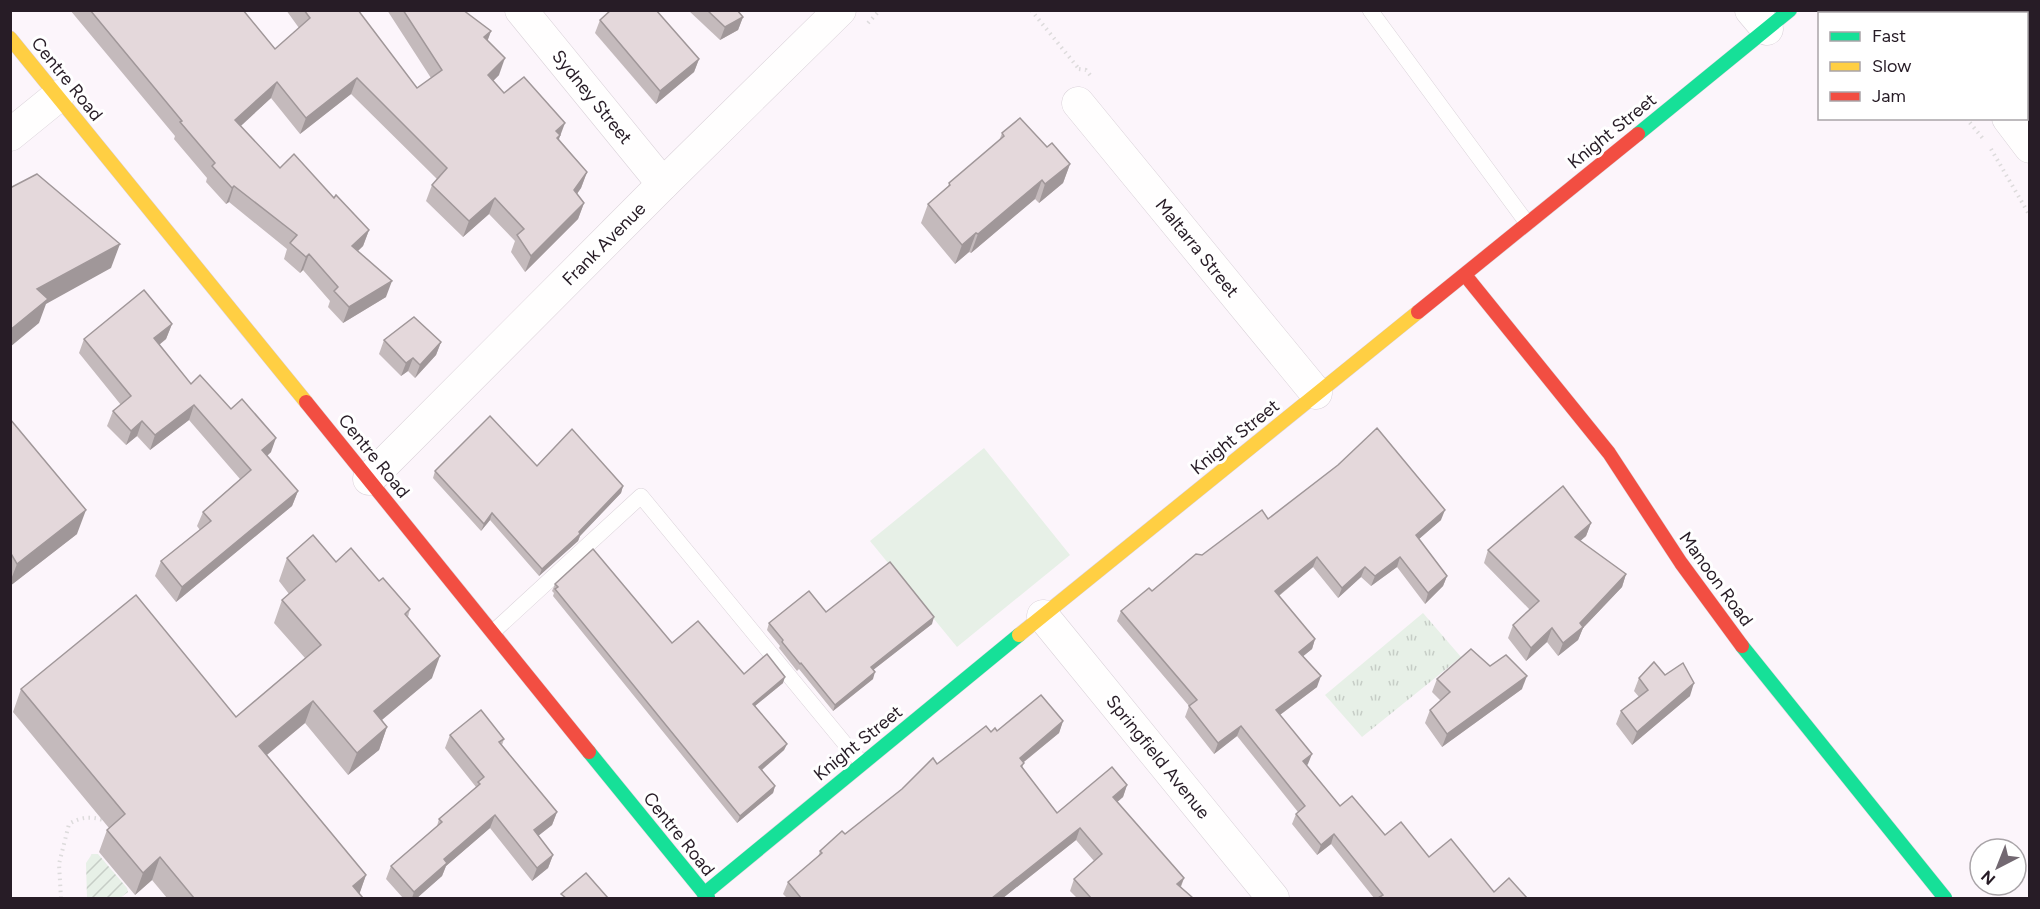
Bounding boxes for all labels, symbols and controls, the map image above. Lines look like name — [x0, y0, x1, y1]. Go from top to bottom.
legend — [1818, 12, 2028, 120]
text: Fast — [1872, 25, 1906, 47]
street label: Centre Road — [27, 33, 107, 125]
street label: Sydney Street — [547, 45, 637, 149]
text: Slow — [1872, 55, 1911, 77]
text: Jam — [1872, 85, 1906, 107]
street label: Knight Street — [1563, 89, 1661, 173]
street label: Maltarra Street — [1151, 194, 1244, 302]
street label: Frank Avenue — [558, 198, 650, 290]
street label: Knight Street — [1186, 395, 1284, 479]
street label: Centre Road — [334, 410, 414, 502]
street label: Manoon Road — [1674, 528, 1758, 630]
street label: Springfield Avenue — [1101, 691, 1215, 824]
street label: Knight Street — [809, 701, 907, 785]
street label: Centre Road — [639, 788, 719, 880]
north arrow — [1968, 837, 2028, 897]
text: N — [1977, 867, 1999, 889]

